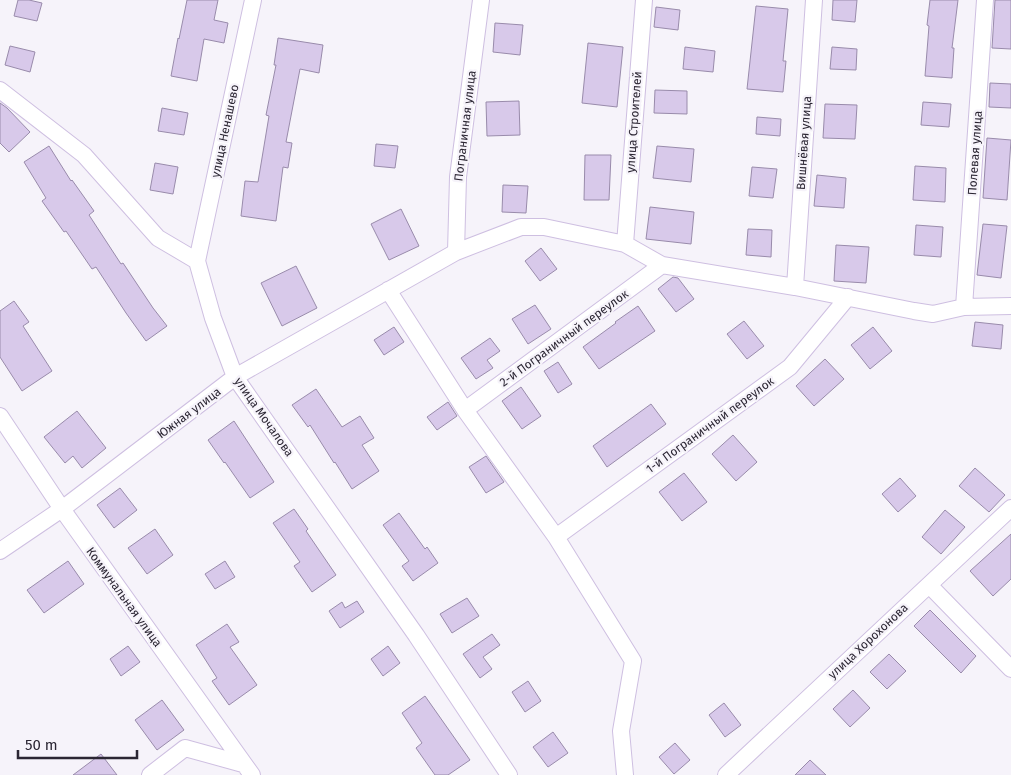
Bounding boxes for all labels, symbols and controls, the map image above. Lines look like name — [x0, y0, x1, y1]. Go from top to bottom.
street label: Пограничная улица — [451, 70, 479, 182]
street label: улица Строителей — [623, 71, 645, 173]
street label: улица Ненашево — [208, 83, 242, 179]
street label: Вишнёвая улица — [794, 96, 814, 190]
street label: Полевая улица — [965, 110, 985, 196]
street label: 2-й Пограничный переулок — [497, 286, 632, 389]
street label: 1-й Пограничный переулок — [643, 373, 777, 476]
street label: улица Мочалова — [232, 375, 296, 459]
street label: Южная улица — [154, 384, 224, 442]
street label: Коммунальная улица — [83, 545, 165, 649]
street label: улица Хорохонова — [825, 600, 911, 682]
scale bar — [18, 728, 136, 760]
text: 50 m — [25, 736, 58, 754]

